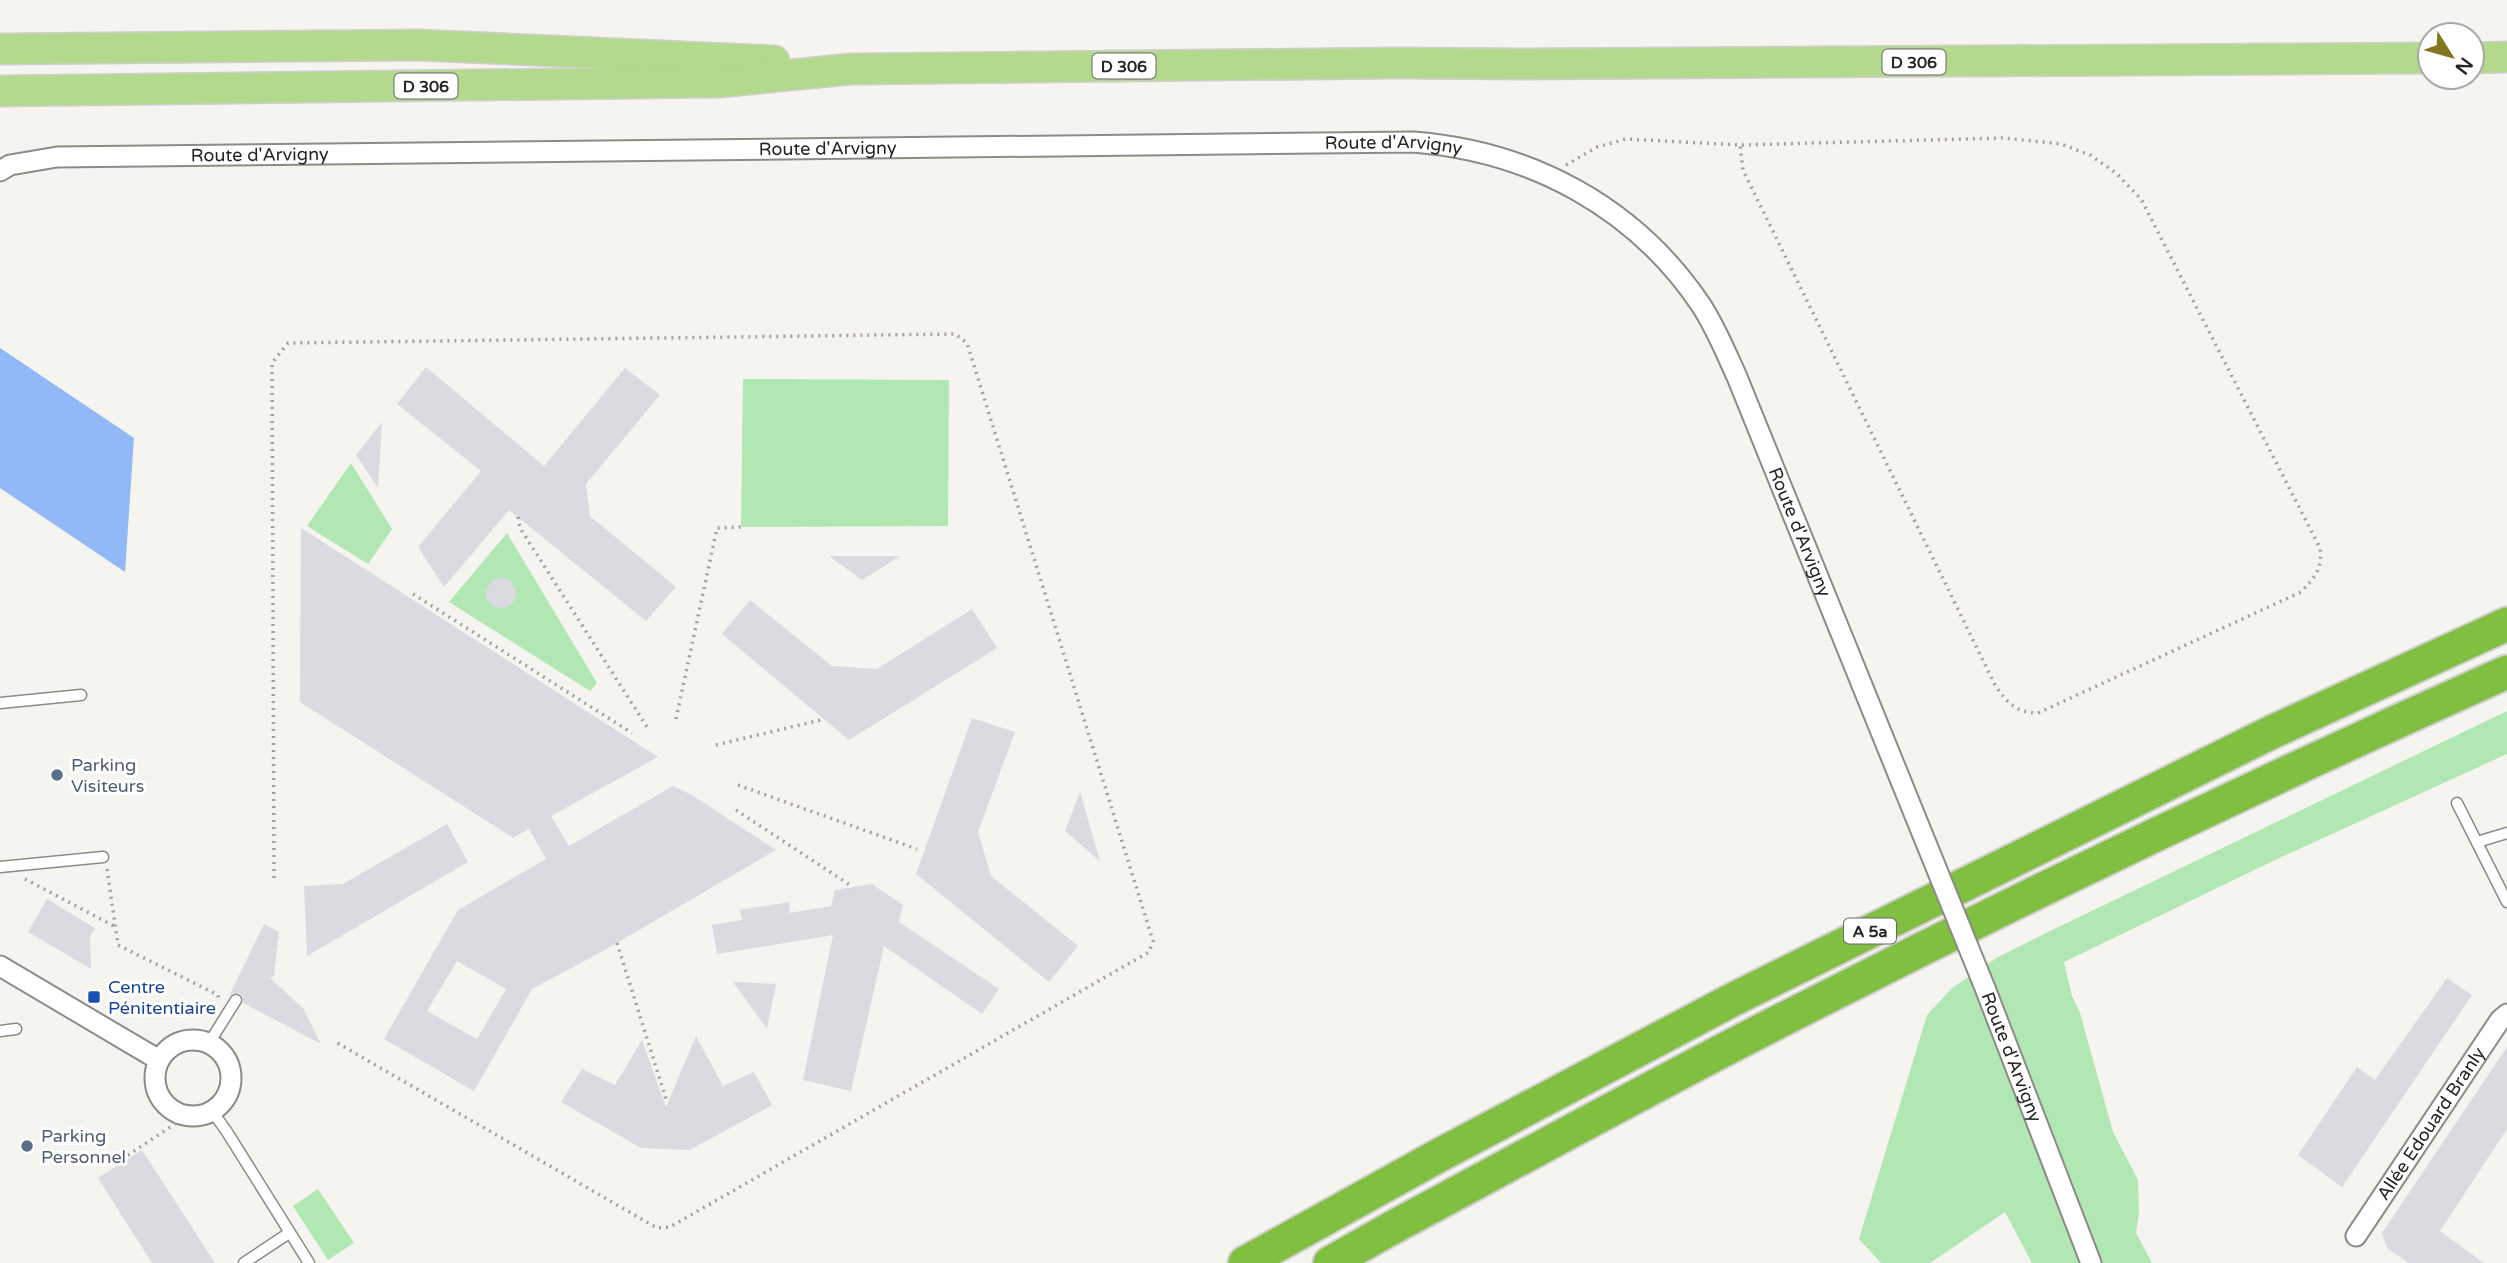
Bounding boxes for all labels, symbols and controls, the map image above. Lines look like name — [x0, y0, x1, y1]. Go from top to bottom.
north arrow — [2416, 21, 2486, 91]
road number: D 306 — [1882, 50, 1946, 74]
text: N — [2450, 53, 2477, 78]
road number: D 306 — [1092, 54, 1156, 78]
road number: D 306 — [394, 74, 458, 99]
street label: Route d'Arvigny — [1325, 131, 1464, 159]
street label: Route d'Arvigny — [759, 137, 897, 160]
street label: Route d'Arvigny — [191, 143, 329, 167]
street label: Route d'Arvigny — [1764, 464, 1836, 600]
place label: Parking Visiteurs — [71, 754, 144, 797]
marker: Parking Visiteurs — [49, 767, 65, 783]
road number: A 5a — [1844, 918, 1896, 944]
place label: Centre Pénitentiaire — [108, 976, 216, 1019]
marker: Centre Pénitentiaire — [86, 989, 102, 1005]
street label: Route d'Arvigny — [1977, 989, 2047, 1126]
street label: Allée Edouard Branly — [2372, 1043, 2490, 1204]
place label: Parking Personnel — [41, 1125, 126, 1168]
marker: Parking Personnel — [19, 1138, 35, 1154]

